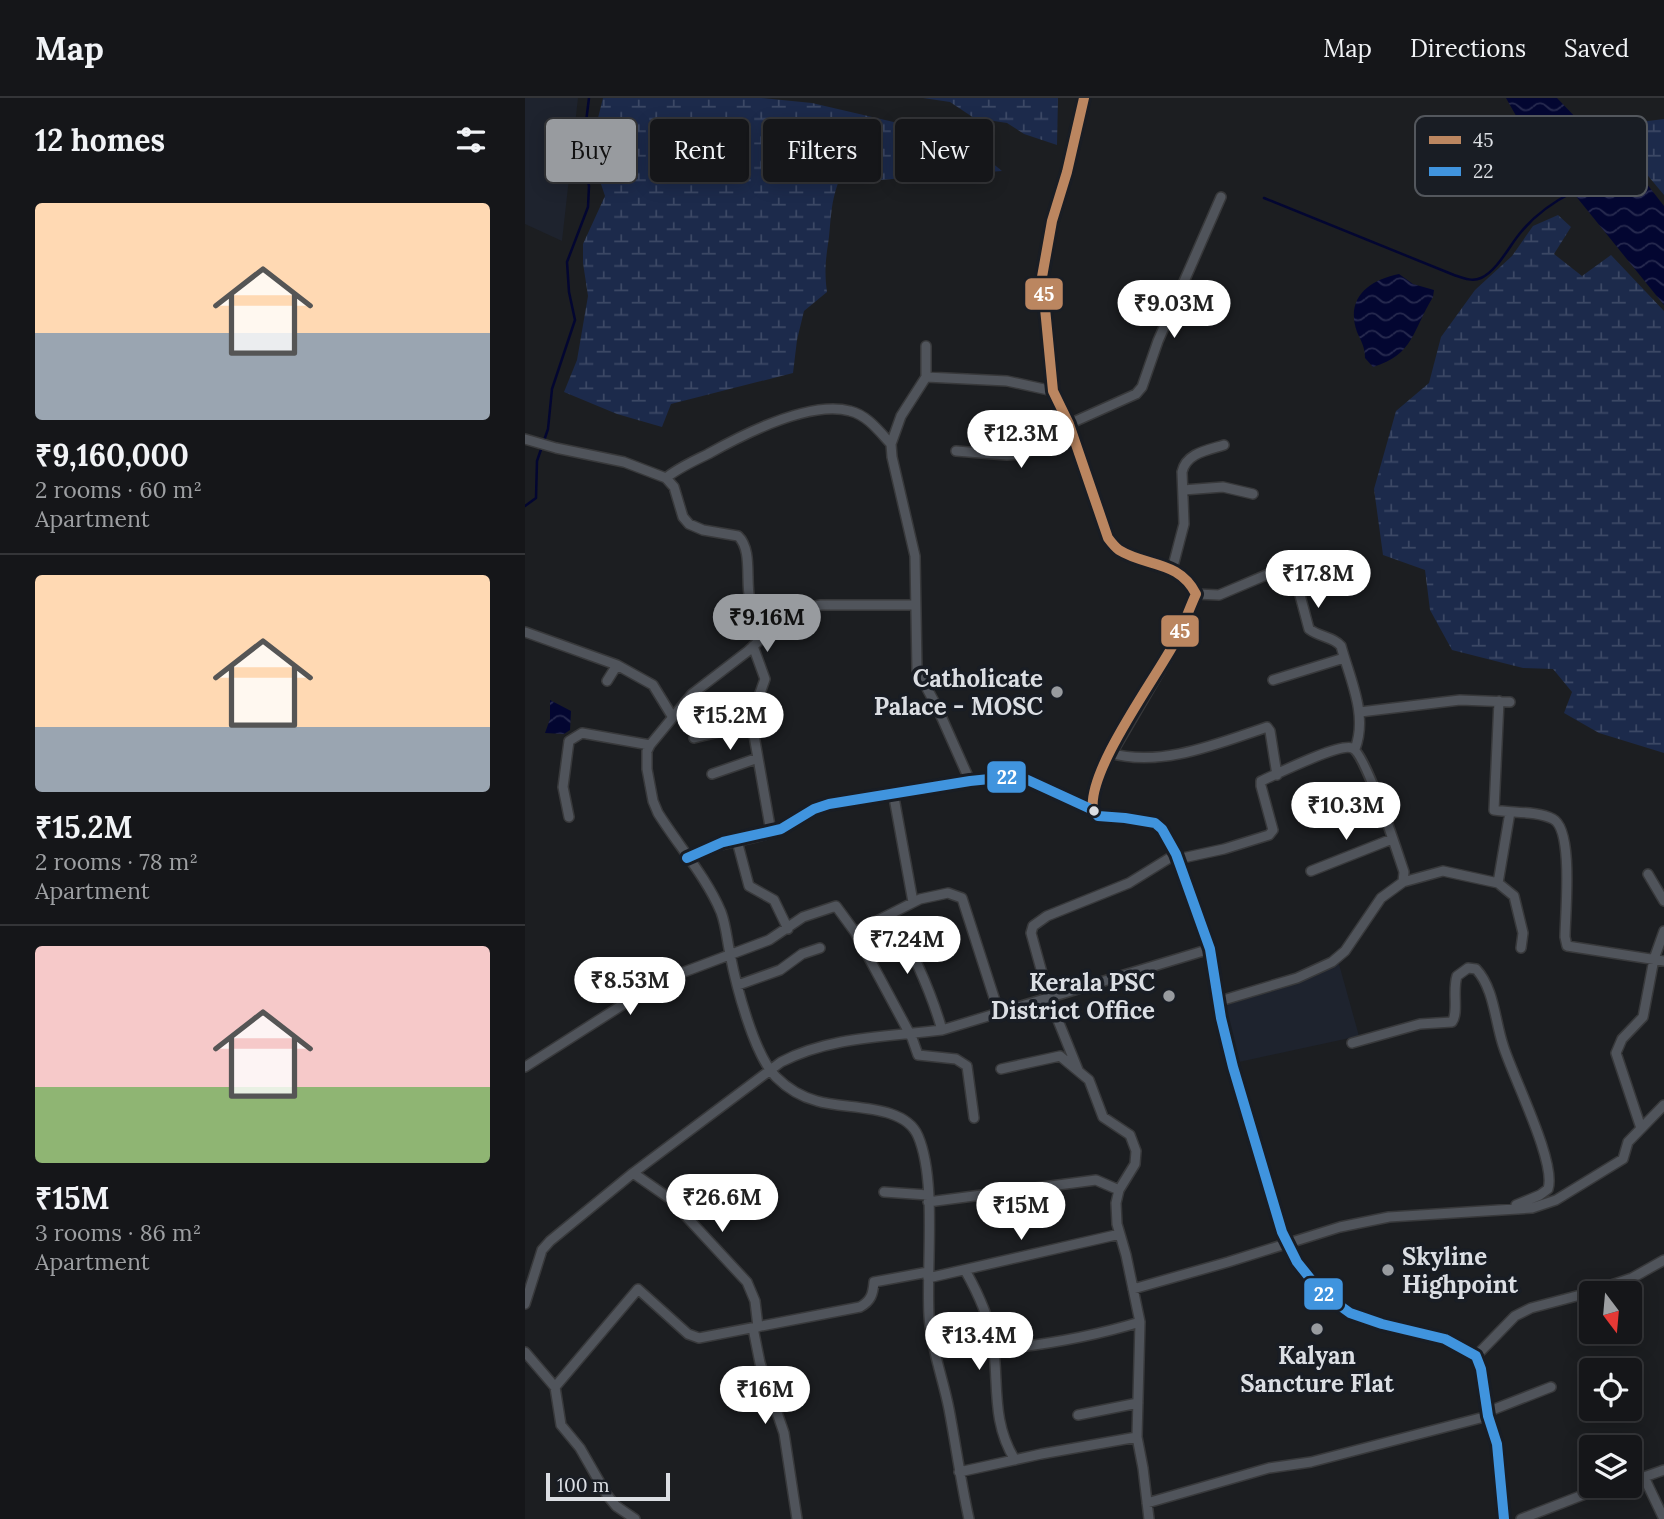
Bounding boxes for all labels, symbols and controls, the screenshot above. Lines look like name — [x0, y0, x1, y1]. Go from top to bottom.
text: Map — [35, 27, 104, 69]
text: Map — [1323, 33, 1372, 64]
text: Directions — [1410, 33, 1526, 64]
text: Saved — [1564, 33, 1629, 64]
legend — [1415, 116, 1647, 196]
chip: Buy — [546, 119, 636, 182]
chip: Rent — [650, 119, 749, 182]
chip: Filters — [763, 119, 881, 182]
chip: New — [895, 119, 993, 182]
text: 12 homes — [35, 121, 165, 159]
icon: filters — [452, 121, 490, 159]
text: 45 — [1473, 128, 1494, 152]
text: 22 — [1473, 159, 1493, 183]
icon: home — [200, 248, 326, 374]
line badge: 45 — [1024, 277, 1064, 311]
pin: ₹9.03M — [1117, 280, 1231, 340]
text: 45 — [1034, 282, 1054, 306]
text: ₹9.03M — [1134, 288, 1214, 317]
pin: ₹12.3M — [964, 410, 1078, 470]
text: ₹12.3M — [983, 418, 1059, 447]
text: ₹9,160,000 — [35, 436, 189, 474]
text: 2 rooms · 60 m² — [35, 475, 202, 504]
text: Apartment — [35, 504, 150, 533]
pin: ₹17.8M — [1261, 550, 1375, 610]
text: ₹17.8M — [1282, 558, 1354, 587]
pin: ₹9.16M — [710, 594, 824, 654]
text: ₹9.16M — [729, 602, 805, 631]
line badge: 45 — [1160, 614, 1200, 648]
text: 45 — [1170, 619, 1190, 643]
icon: home — [200, 620, 326, 746]
place label: Catholicate Palace - MOSC — [874, 663, 1043, 722]
marker: Catholicate Palace - MOSC — [1049, 684, 1065, 700]
pin: ₹15.2M — [673, 692, 787, 752]
text: ₹15.2M — [693, 700, 767, 729]
line badge: 22 — [986, 760, 1027, 794]
text: 22 — [997, 765, 1017, 789]
pin: ₹10.3M — [1289, 782, 1403, 842]
text: ₹10.3M — [1307, 790, 1385, 819]
unlabelled marker — [1087, 804, 1101, 818]
text: ₹15.2M — [35, 808, 133, 846]
text: 2 rooms · 78 m² — [35, 847, 198, 876]
text: Apartment — [35, 876, 150, 905]
pin: ₹7.24M — [850, 916, 964, 976]
text: ₹7.24M — [869, 924, 945, 953]
pin: ₹8.53M — [573, 958, 687, 1017]
text: ₹8.53M — [590, 965, 670, 994]
place label: Kerala PSC District Office — [991, 967, 1155, 1026]
marker: Kerala PSC District Office — [1161, 988, 1177, 1004]
icon: home — [200, 991, 326, 1117]
pin: ₹26.6M — [665, 1174, 779, 1234]
text: ₹15M — [35, 1179, 110, 1217]
text: ₹26.6M — [682, 1182, 762, 1211]
pin: ₹15M — [980, 1182, 1062, 1242]
text: ₹15M — [992, 1190, 1050, 1219]
text: 3 rooms · 86 m² — [35, 1218, 201, 1247]
place label: Skyline Highpoint — [1402, 1241, 1519, 1300]
text: Apartment — [35, 1247, 150, 1276]
marker: Skyline Highpoint — [1380, 1262, 1396, 1278]
line badge: 22 — [1303, 1277, 1344, 1311]
north arrow — [1579, 1281, 1641, 1344]
map controls — [1579, 1281, 1642, 1498]
text: 22 — [1314, 1282, 1334, 1306]
pin: ₹13.4M — [922, 1312, 1036, 1372]
text: ₹13.4M — [941, 1320, 1017, 1349]
marker: Kalyan Sancture Flat — [1309, 1321, 1325, 1337]
place label: Kalyan Sancture Flat — [1240, 1340, 1395, 1399]
button: locate — [1579, 1358, 1642, 1421]
pin: ₹16M — [724, 1366, 806, 1426]
text: ₹16M — [736, 1374, 794, 1403]
button: layers — [1579, 1435, 1642, 1498]
scale bar — [546, 1470, 670, 1502]
text: 100 m — [557, 1473, 610, 1497]

